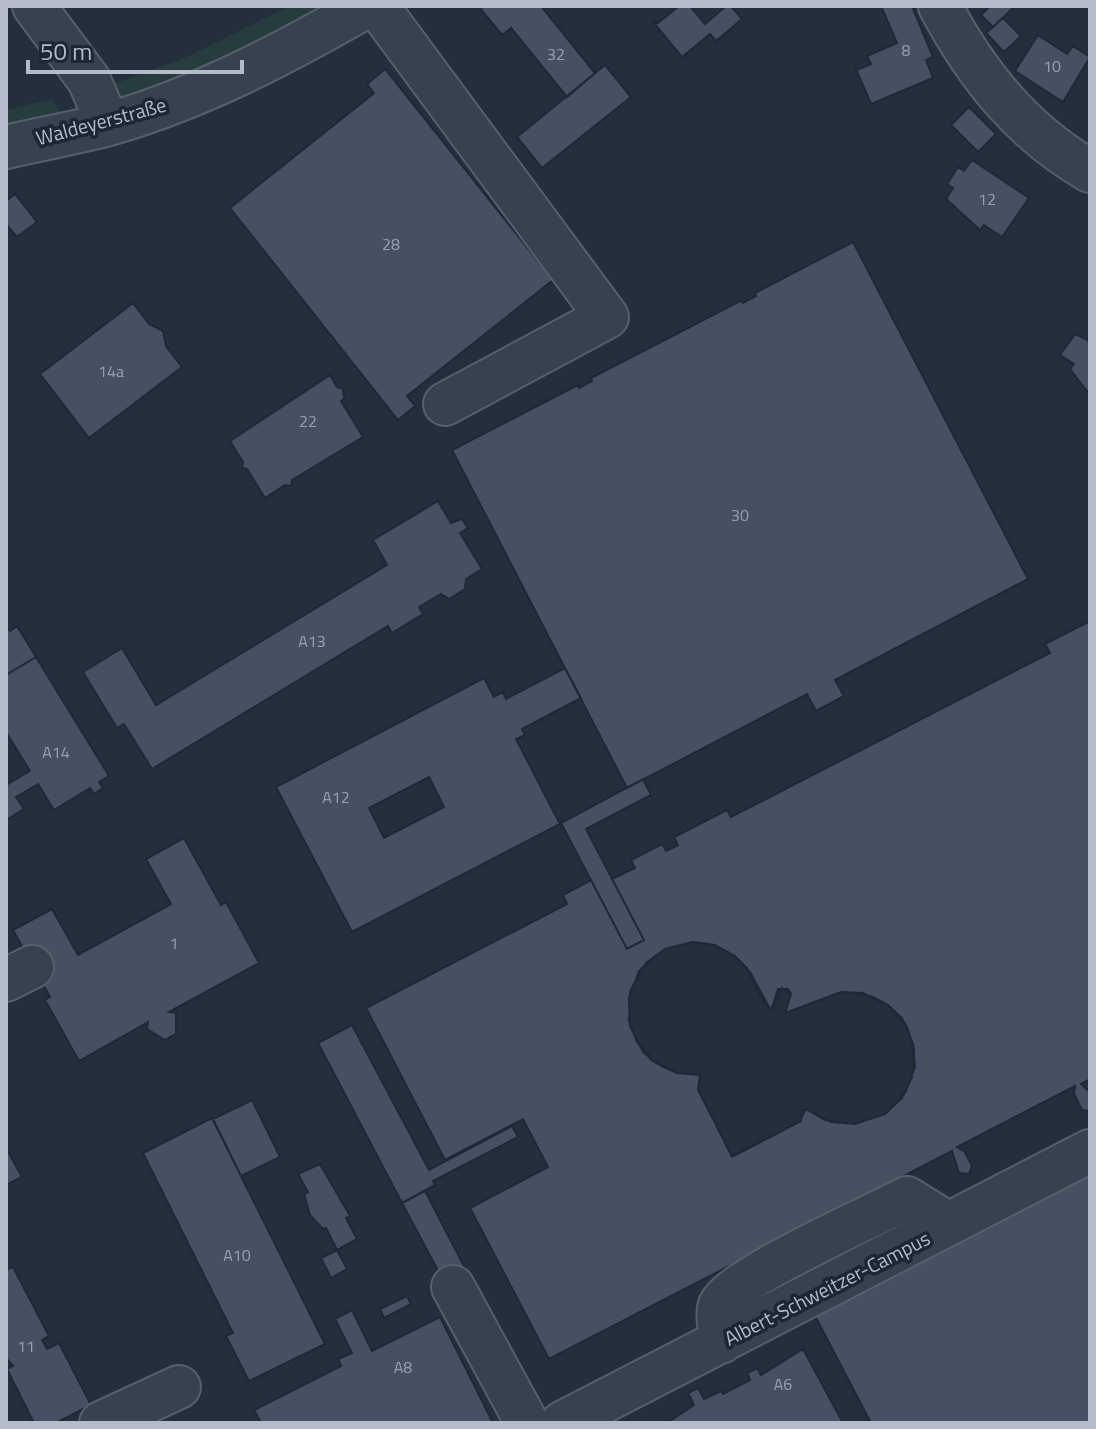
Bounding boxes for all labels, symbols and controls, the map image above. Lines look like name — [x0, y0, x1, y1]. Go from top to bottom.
scale bar — [28, 24, 242, 74]
text: 50 m — [40, 33, 92, 69]
house number: 8 — [902, 38, 911, 62]
house number: 32 — [547, 42, 565, 66]
house number: 10 — [1043, 54, 1061, 78]
street label: Waldeyerstraße — [32, 89, 170, 153]
house number: 12 — [978, 187, 996, 211]
house number: 28 — [382, 232, 400, 256]
house number: 14a — [98, 359, 124, 383]
house number: 22 — [299, 409, 317, 433]
house number: 30 — [731, 503, 749, 527]
house number: A13 — [298, 629, 326, 653]
house number: A14 — [42, 740, 70, 764]
house number: A12 — [322, 785, 350, 809]
house number: 1 — [170, 931, 178, 955]
street label: Albert-Schweitzer-Campus — [719, 1223, 935, 1353]
house number: A10 — [223, 1243, 251, 1267]
house number: 11 — [17, 1334, 35, 1358]
house number: A8 — [394, 1355, 412, 1379]
house number: A6 — [774, 1372, 792, 1396]

